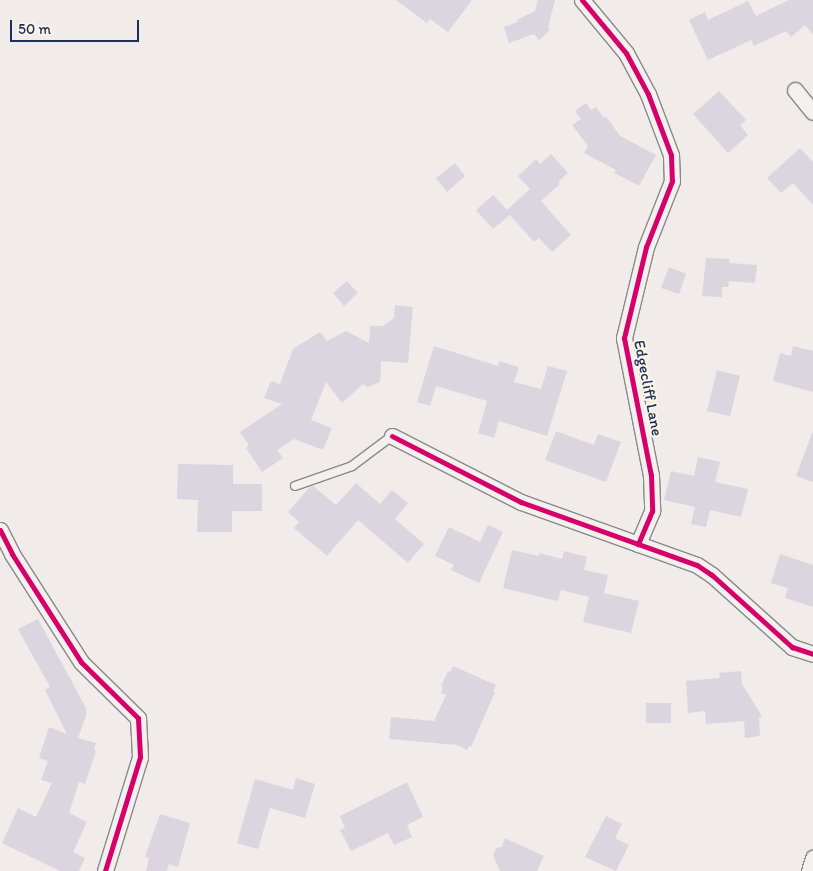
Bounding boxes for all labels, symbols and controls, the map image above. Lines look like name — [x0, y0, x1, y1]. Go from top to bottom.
scale bar — [12, 10, 141, 42]
text: 50 m — [18, 20, 51, 38]
street label: Edgecliff Lane — [629, 338, 667, 438]

